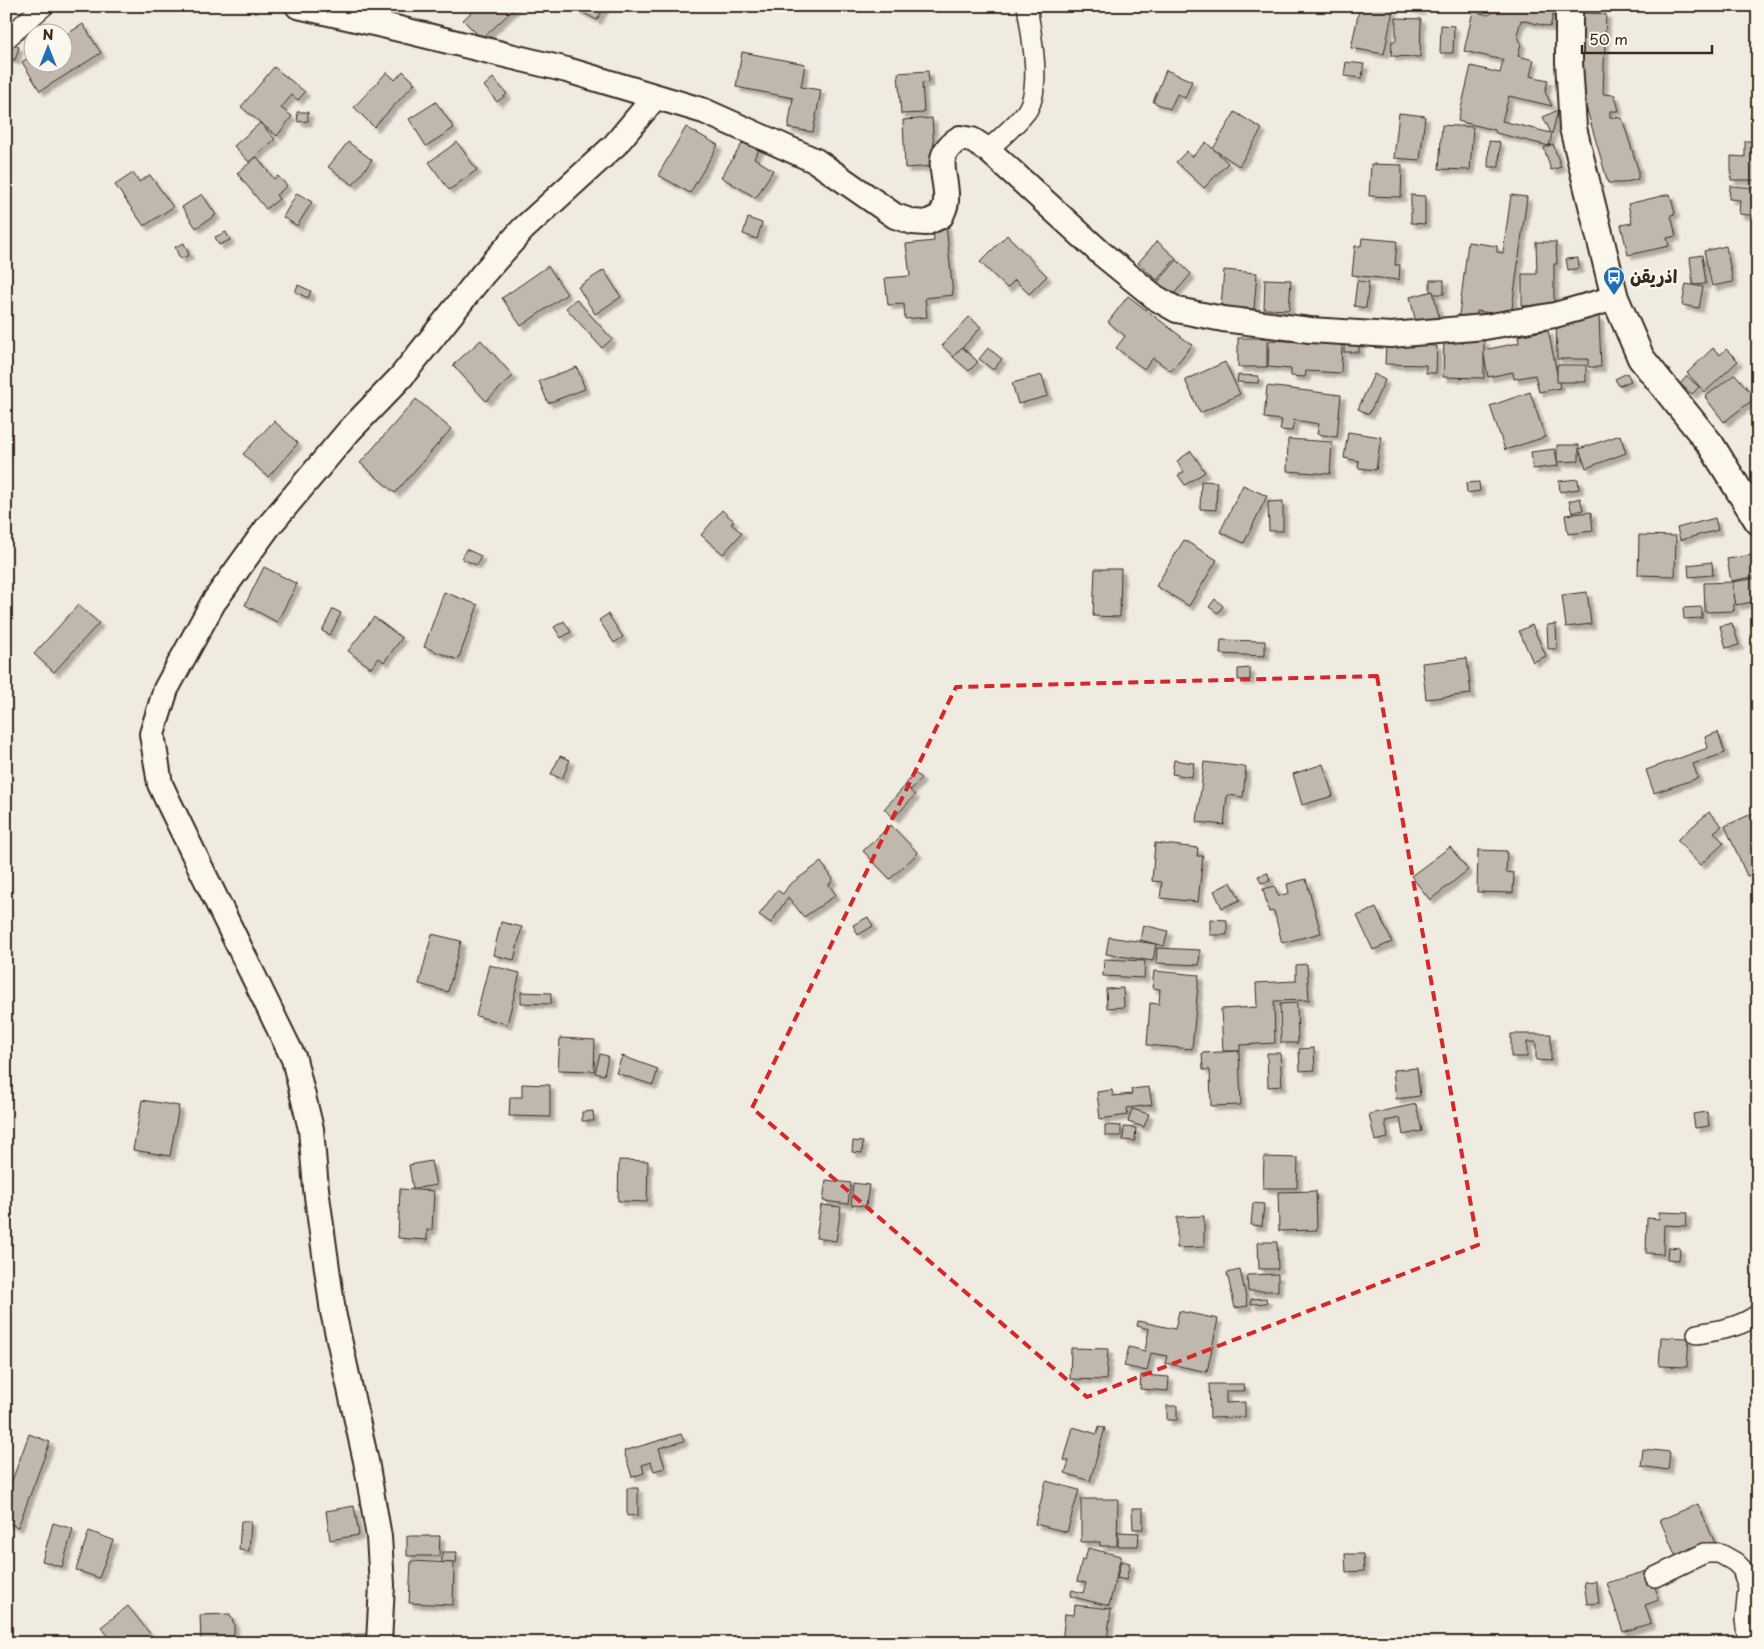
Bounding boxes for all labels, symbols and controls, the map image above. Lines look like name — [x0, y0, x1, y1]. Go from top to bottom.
north arrow — [22, 22, 72, 72]
scale bar — [1582, 22, 1712, 54]
text: N — [42, 24, 54, 45]
text: 50 m — [1589, 27, 1628, 50]
place label: اذريقن — [1630, 262, 1677, 289]
bus stop icon: اذريقن — [1602, 265, 1626, 296]

